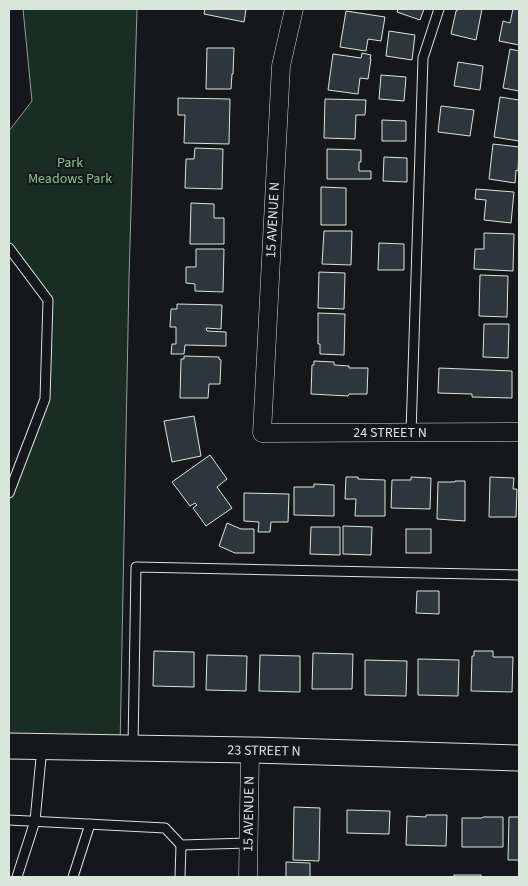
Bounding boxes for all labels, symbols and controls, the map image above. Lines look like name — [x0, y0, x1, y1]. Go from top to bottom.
park label: Park Meadows Park — [28, 153, 112, 189]
street label: 15 AVENUE N — [261, 182, 285, 258]
street label: 24 STREET N — [353, 423, 427, 443]
street label: 23 STREET N — [227, 740, 301, 762]
street label: 15 AVENUE N — [238, 776, 260, 852]

